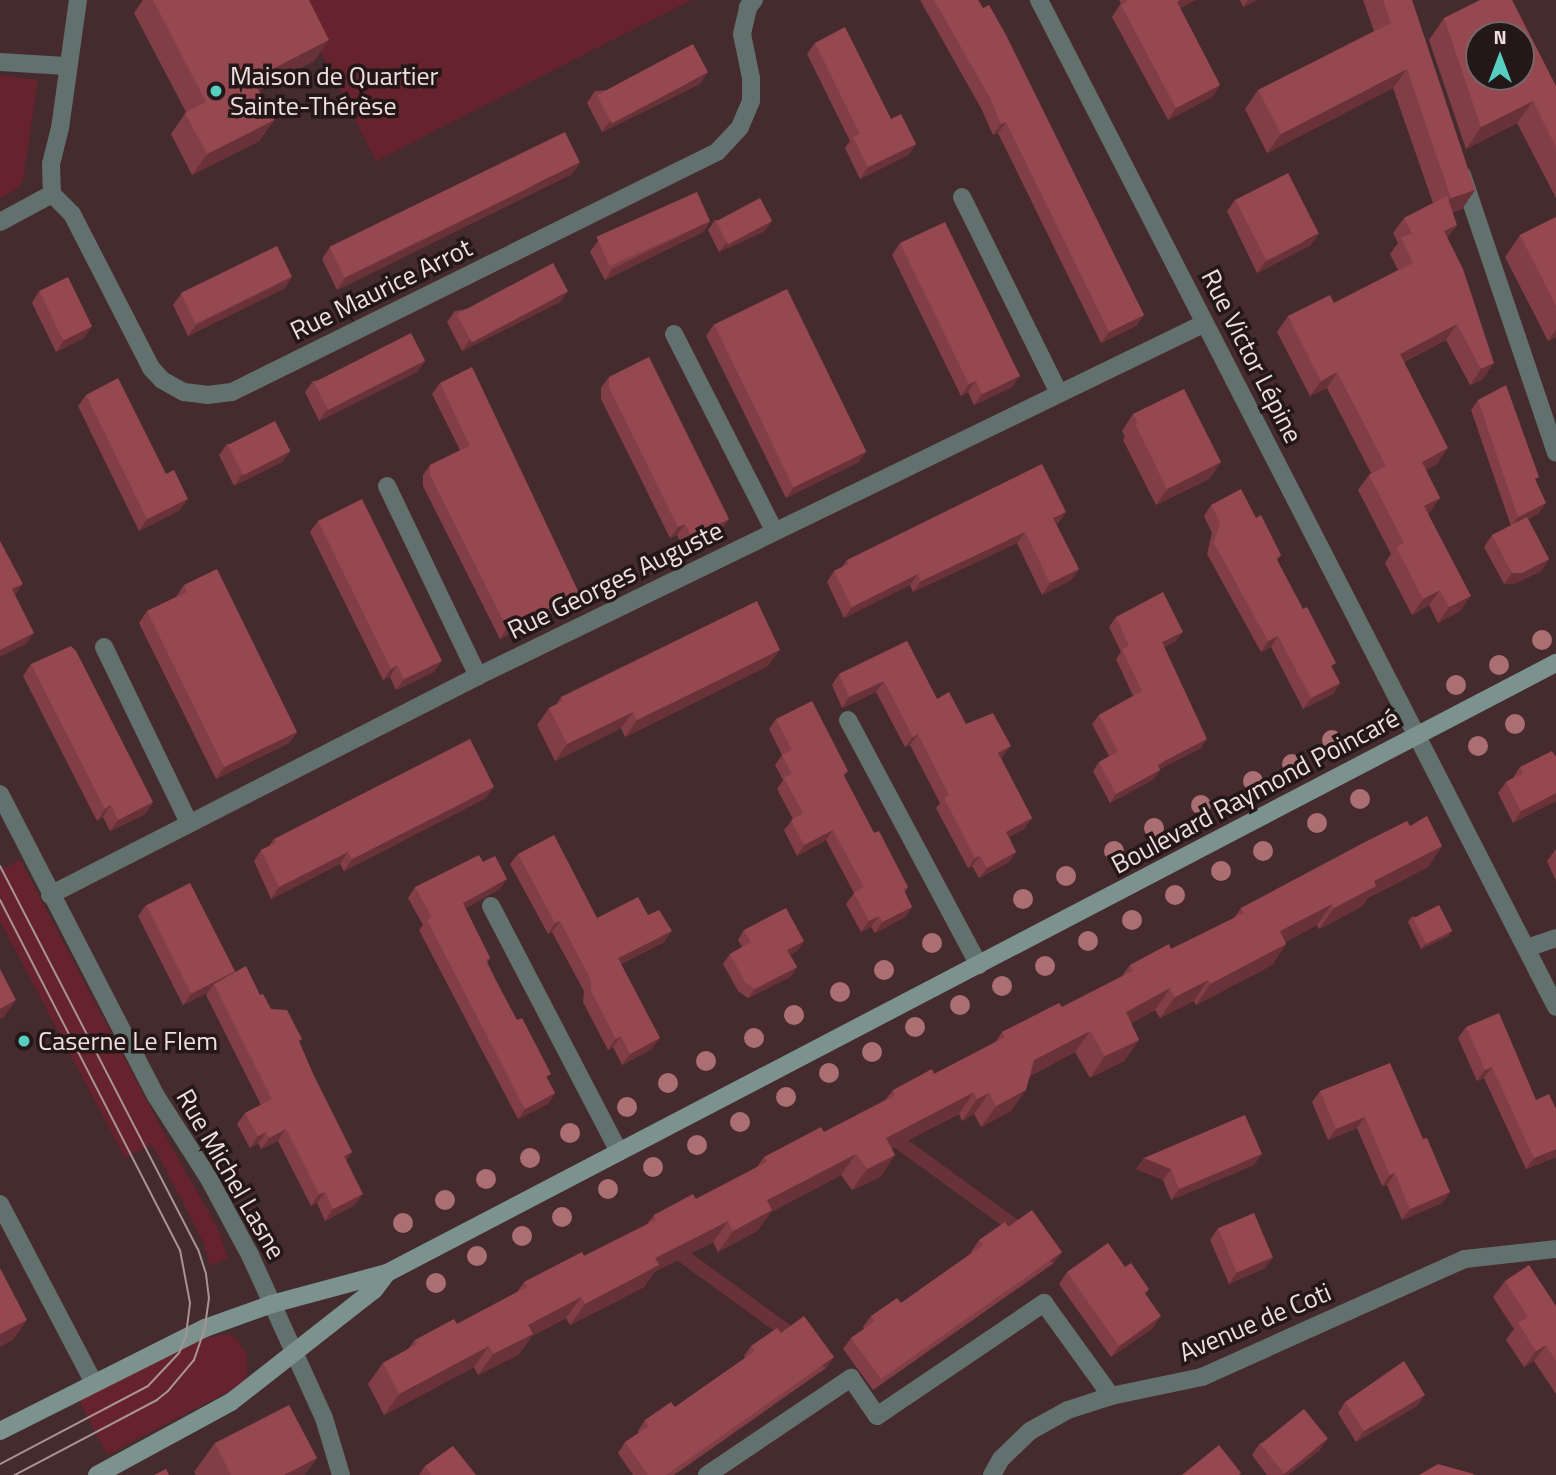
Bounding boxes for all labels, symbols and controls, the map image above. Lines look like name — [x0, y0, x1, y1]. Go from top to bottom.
north arrow — [1465, 21, 1535, 91]
text: N — [1493, 22, 1507, 51]
place label: Maison de Quartier Sainte-Thérèse — [230, 60, 439, 122]
marker: Maison de Quartier Sainte-Thérèse — [208, 83, 224, 99]
street label: Rue Maurice Arrot — [285, 232, 477, 346]
street label: Rue Victor Lépine — [1195, 264, 1309, 448]
street label: Rue Georges Auguste — [502, 514, 728, 646]
street label: Boulevard Raymond Poincaré — [1106, 702, 1404, 880]
place label: Caserne Le Flem — [38, 1025, 218, 1057]
marker: Caserne Le Flem — [16, 1033, 32, 1049]
street label: Rue Michel Lasne — [170, 1084, 292, 1264]
street label: Avenue de Coti — [1174, 1276, 1336, 1368]

